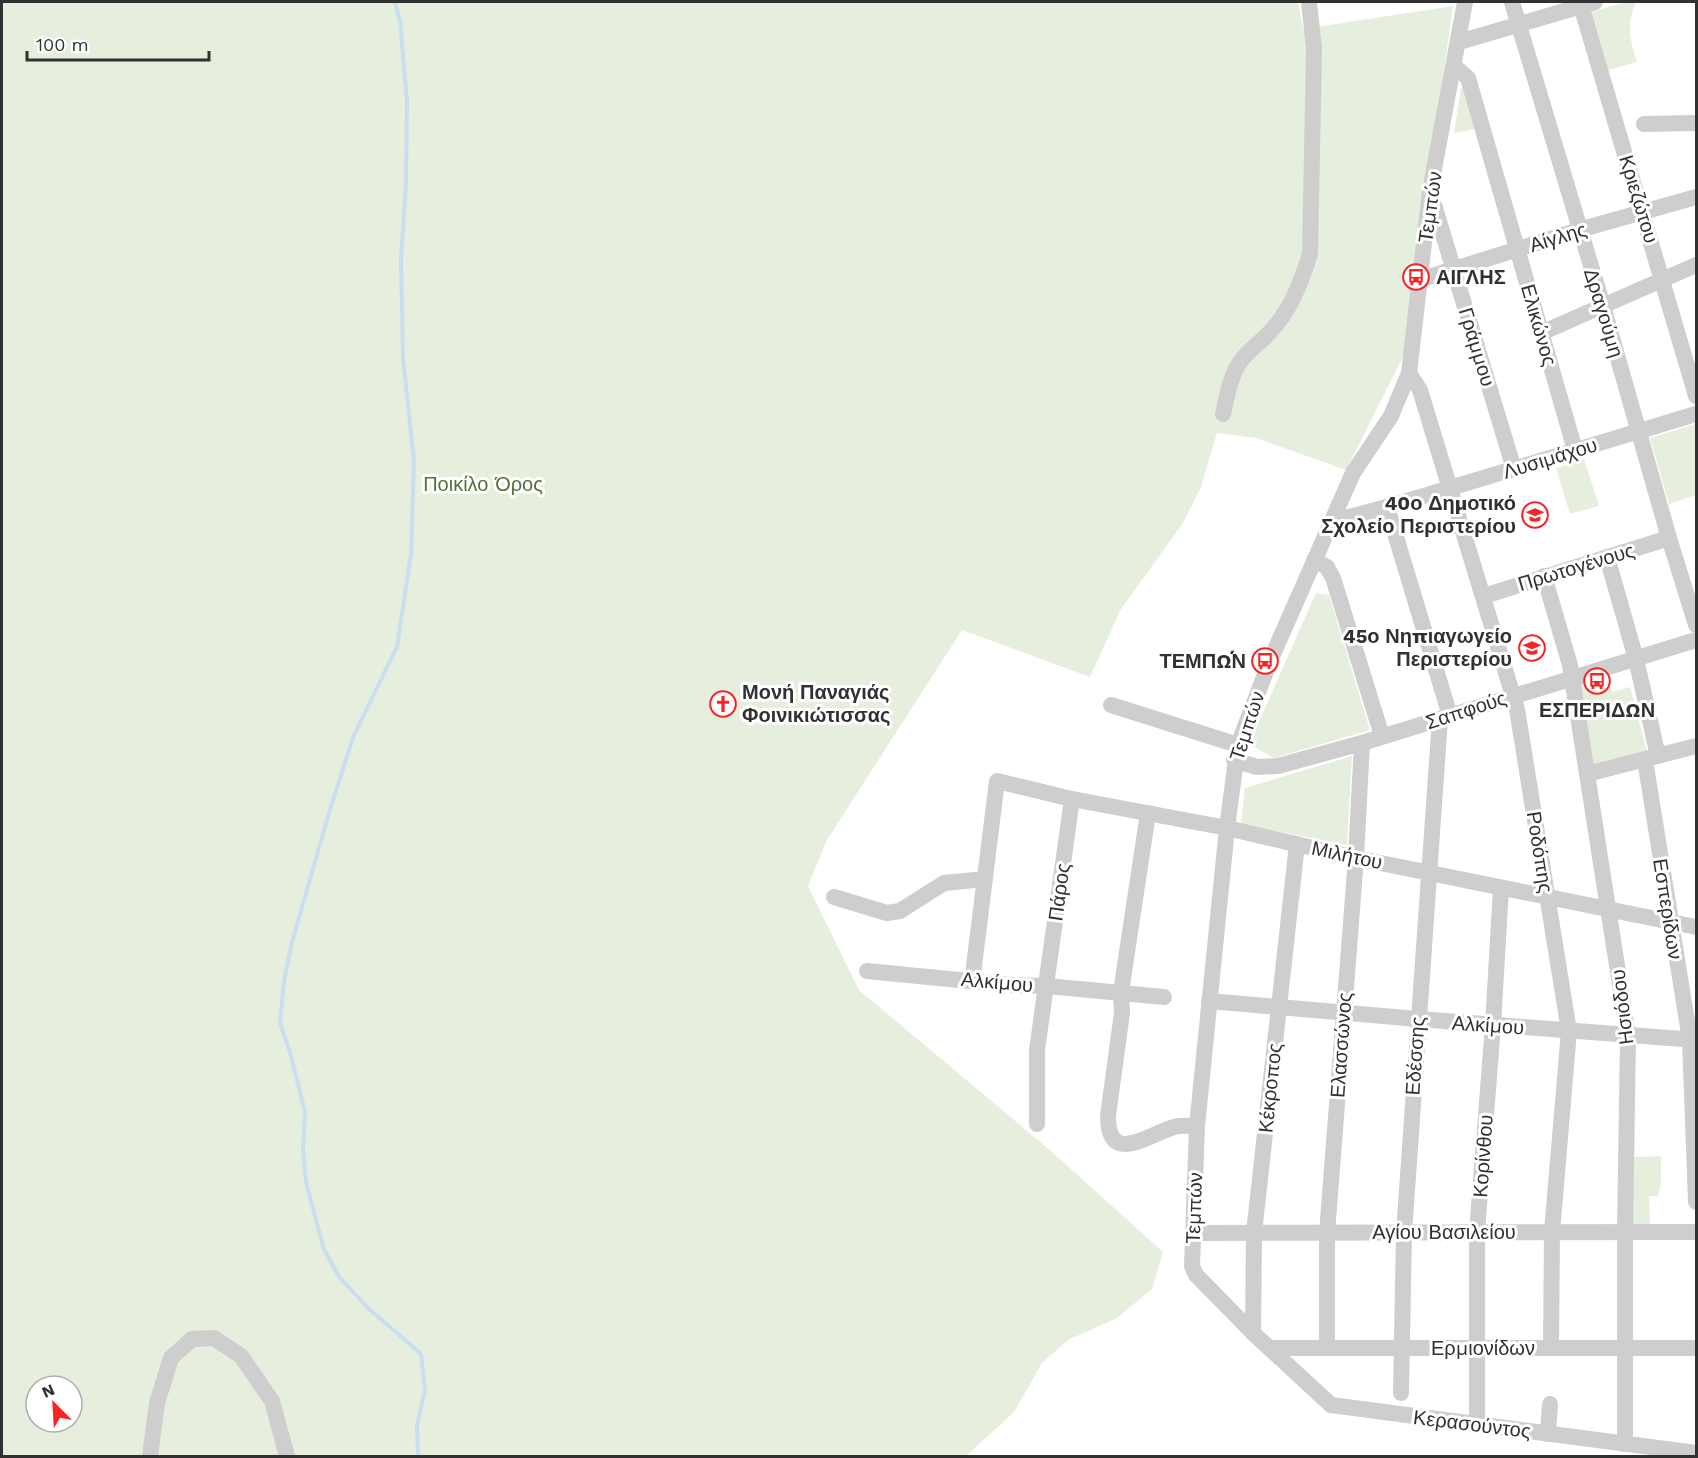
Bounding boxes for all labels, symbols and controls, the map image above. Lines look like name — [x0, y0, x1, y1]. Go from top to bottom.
scale bar — [27, 24, 208, 62]
text: 100 m — [36, 34, 89, 55]
street label: Κριεζώτου — [1614, 152, 1664, 246]
street label: Τεμπών — [1413, 170, 1447, 244]
street label: Αίγλης — [1526, 217, 1590, 257]
bus stop icon: ΑΙΓΛΗΣ — [1401, 262, 1431, 292]
place label: ΑΙΓΛΗΣ — [1436, 265, 1506, 289]
street label: Δραγούμη — [1579, 266, 1629, 360]
street label: Ελικώνος — [1516, 281, 1562, 369]
street label: Γράμμου — [1454, 305, 1500, 389]
street label: Λυσιμάχου — [1500, 432, 1600, 484]
park label: Ποικίλο Όρος — [423, 472, 543, 496]
place label: 40ο Δημοτικό Σχολείο Περιστερίου — [1321, 491, 1516, 538]
school or university icon: 40ο Δημοτικό Σχολείο Περιστερίου — [1520, 500, 1550, 530]
street label: Πρωτογένους — [1515, 538, 1637, 596]
place label: 45ο Νηπιαγωγείο Περιστερίου — [1343, 624, 1512, 671]
school or university icon: 45ο Νηπιαγωγείο Περιστερίου — [1517, 633, 1547, 663]
bus stop icon: ΤΕΜΠΏΝ — [1250, 646, 1280, 676]
place label: ΤΕΜΠΏΝ — [1160, 649, 1246, 673]
bus stop icon: ΕΣΠΕΡΙΔΩΝ — [1582, 666, 1612, 696]
place label: Μονή Παναγιάς Φοινικιώτισσας — [742, 680, 890, 727]
street label: Σαπφούς — [1423, 686, 1510, 734]
street label: Τεμπών — [1225, 688, 1269, 764]
church icon: Μονή Παναγιάς Φοινικιώτισσας — [708, 689, 738, 719]
place label: ΕΣΠΕΡΙΔΩΝ — [1539, 698, 1655, 722]
street label: Ροδόπης — [1522, 810, 1558, 895]
street label: Μιλήτου — [1309, 836, 1385, 874]
street label: Εσπερίδων — [1648, 857, 1688, 961]
street label: Πάρος — [1043, 861, 1075, 922]
street label: Αλκίμου — [960, 967, 1034, 997]
street label: Ησιόδου — [1605, 968, 1639, 1046]
street label: Ελασσώνος — [1325, 991, 1357, 1099]
street label: Αλκίμου — [1451, 1011, 1525, 1039]
street label: Εδέσσης — [1400, 1015, 1430, 1096]
street label: Κέκροπος — [1253, 1042, 1287, 1134]
street label: Κορίνθου — [1468, 1114, 1498, 1198]
street label: Τεμπών — [1181, 1172, 1207, 1244]
street label: Αγίου Βασιλείου — [1372, 1220, 1516, 1244]
street label: Ερμιονίδων — [1431, 1336, 1535, 1360]
north arrow — [24, 1374, 84, 1434]
text: N — [39, 1380, 57, 1402]
street label: Κερασούντος — [1412, 1405, 1532, 1443]

